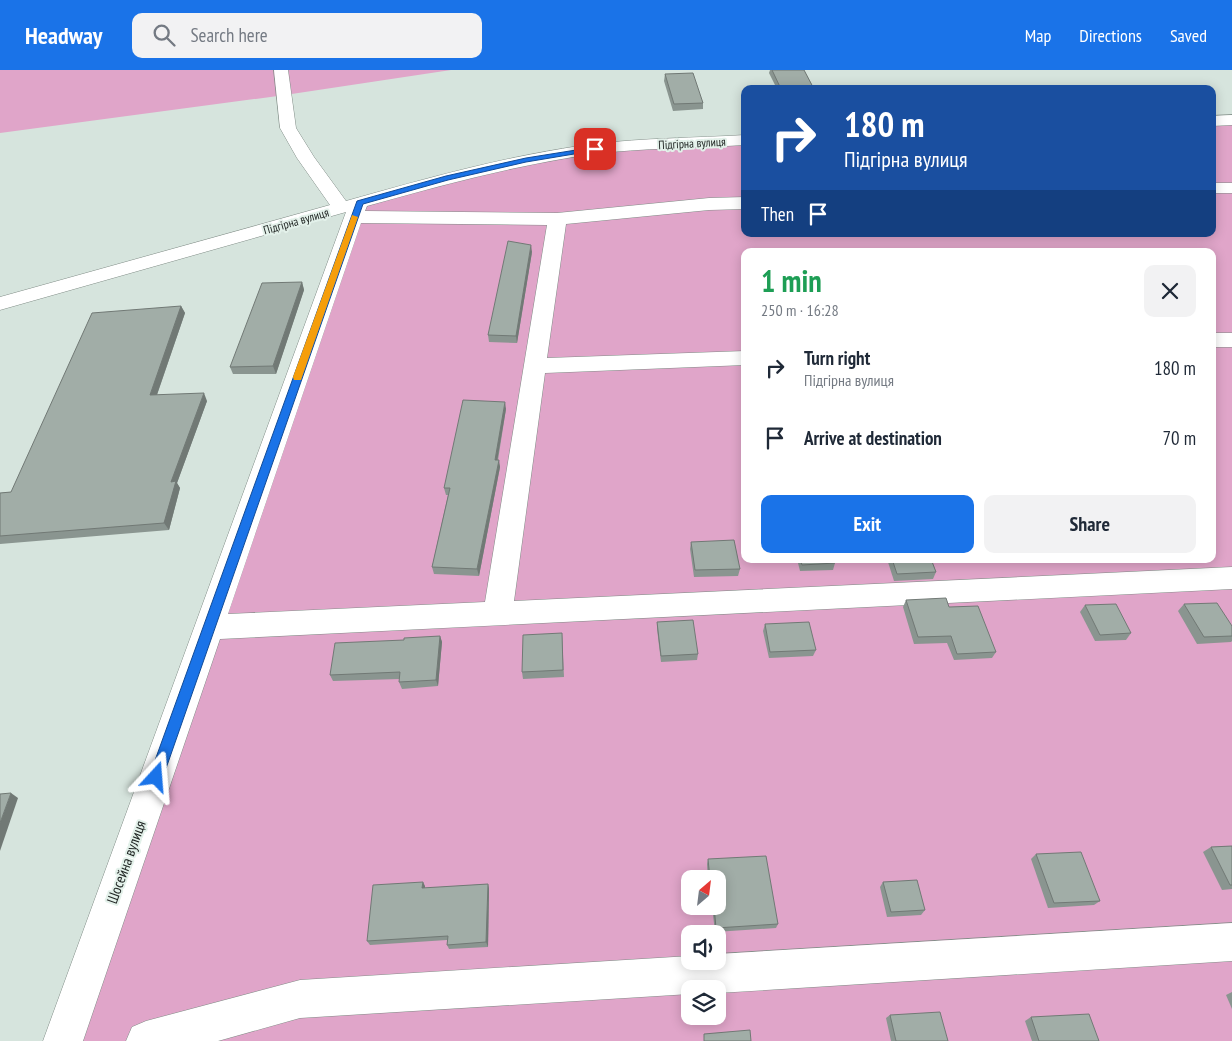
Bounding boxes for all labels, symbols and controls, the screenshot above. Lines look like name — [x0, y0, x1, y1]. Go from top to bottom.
search box — [132, 13, 482, 58]
text: Headway — [25, 20, 102, 51]
icon: search — [150, 21, 178, 49]
text: Search here — [190, 23, 268, 47]
text: Map — [1025, 24, 1051, 47]
text: Directions — [1079, 24, 1142, 47]
text: Saved — [1170, 24, 1207, 47]
text: 180 m — [844, 101, 925, 147]
icon: right — [761, 105, 826, 170]
pin — [574, 128, 616, 170]
street label: Підгірна вулиця — [658, 134, 726, 152]
icon: arrive — [581, 135, 609, 163]
text: Підгірна вулиця — [844, 145, 968, 173]
icon: arrive — [804, 200, 832, 228]
text: Then — [761, 202, 794, 226]
street label: Підгірна вулиця — [262, 204, 331, 237]
text: 1 min — [761, 261, 822, 300]
button: close — [1144, 265, 1196, 317]
text: 250 m · 16:28 — [761, 300, 839, 320]
text: Turn right — [804, 346, 870, 370]
icon: right — [761, 354, 789, 382]
text: 180 m — [1154, 356, 1196, 380]
text: Підгірна вулиця — [804, 370, 894, 390]
icon: arrive — [761, 424, 789, 452]
text: Arrive at destination — [804, 426, 942, 450]
text: 70 m — [1163, 426, 1196, 450]
button: Exit — [761, 495, 974, 553]
button: Share — [984, 495, 1196, 553]
position arrow — [129, 750, 181, 802]
street label: Шосейна вулиця — [102, 818, 150, 906]
north arrow — [681, 870, 726, 915]
map controls — [681, 870, 726, 1025]
button: sound — [681, 925, 726, 970]
button: layers — [681, 980, 726, 1025]

